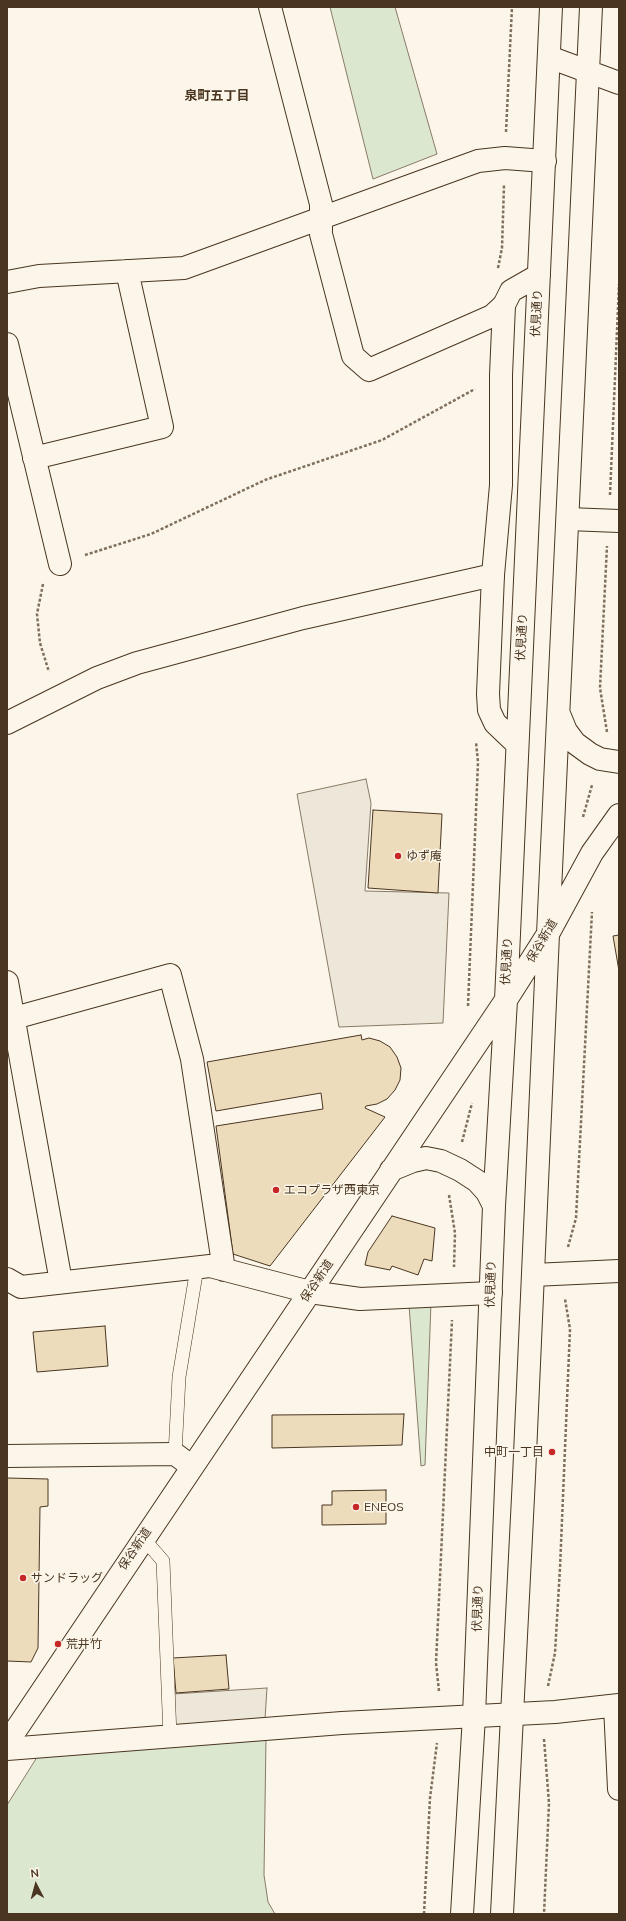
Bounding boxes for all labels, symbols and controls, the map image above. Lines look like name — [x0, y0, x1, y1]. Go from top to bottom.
district label: 泉町五丁目 — [185, 88, 249, 104]
street label: 伏見通り — [529, 289, 545, 337]
street label: 伏見通り — [514, 613, 530, 661]
place label: ゆず庵 — [406, 849, 442, 863]
marker: ゆず庵 — [393, 851, 403, 861]
street label: 保谷新道 — [523, 917, 561, 965]
street label: 伏見通り — [499, 937, 515, 985]
place label: エコプラザ西東京 — [284, 1183, 380, 1197]
marker: エコプラザ西東京 — [271, 1185, 281, 1195]
street label: 保谷新道 — [298, 1257, 336, 1305]
street label: 伏見通り — [483, 1260, 499, 1308]
place label: 中町一丁目 — [484, 1445, 544, 1459]
marker: 中町一丁目 — [547, 1447, 557, 1457]
place label: ENEOS — [364, 1500, 404, 1514]
marker: ENEOS — [351, 1502, 361, 1512]
street label: 保谷新道 — [116, 1525, 154, 1573]
place label: サンドラッグ — [31, 1571, 103, 1585]
marker: サンドラッグ — [18, 1573, 28, 1583]
street label: 伏見通り — [470, 1584, 486, 1632]
place label: 荒井竹 — [66, 1637, 102, 1651]
marker: 荒井竹 — [53, 1639, 63, 1649]
north arrow — [16, 1865, 56, 1905]
text: N — [30, 1866, 40, 1880]

